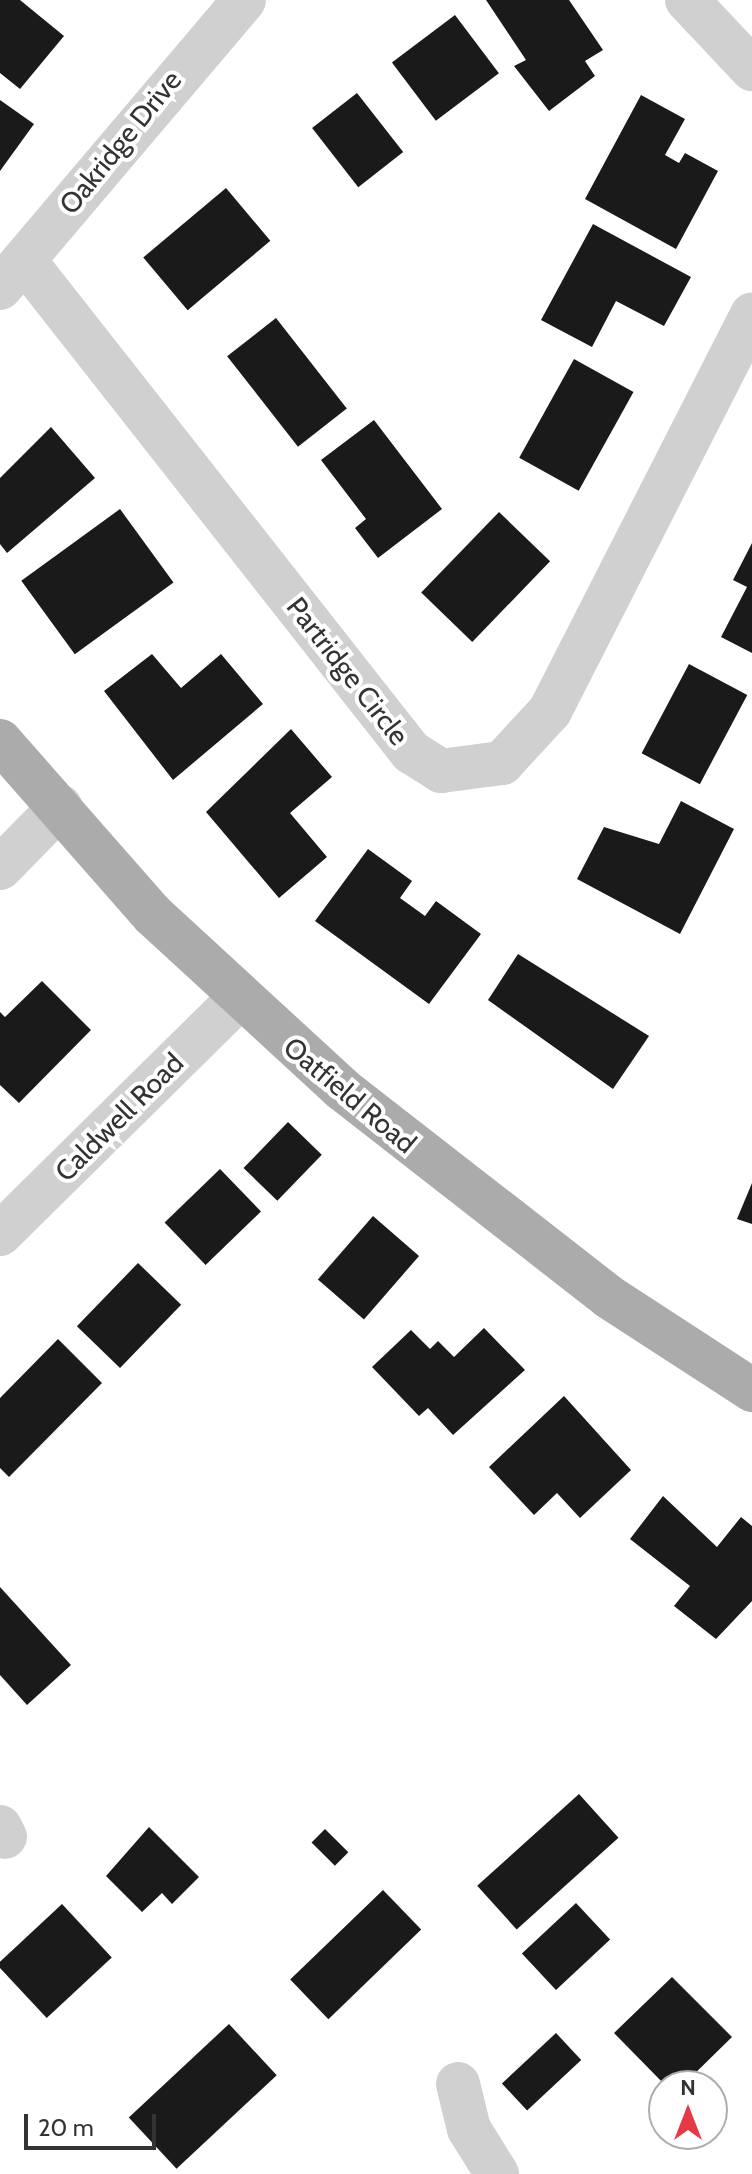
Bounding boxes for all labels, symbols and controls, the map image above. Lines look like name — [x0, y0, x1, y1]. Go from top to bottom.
street label: Oakridge Drive — [52, 63, 188, 221]
street label: Partridge Circle — [280, 590, 416, 752]
street label: Oatfield Road — [277, 1030, 423, 1160]
street label: Caldwell Road — [48, 1046, 190, 1188]
north arrow — [648, 2070, 728, 2150]
text: N — [680, 2074, 696, 2101]
scale bar — [28, 2098, 160, 2148]
text: 20 m — [38, 2113, 94, 2142]

